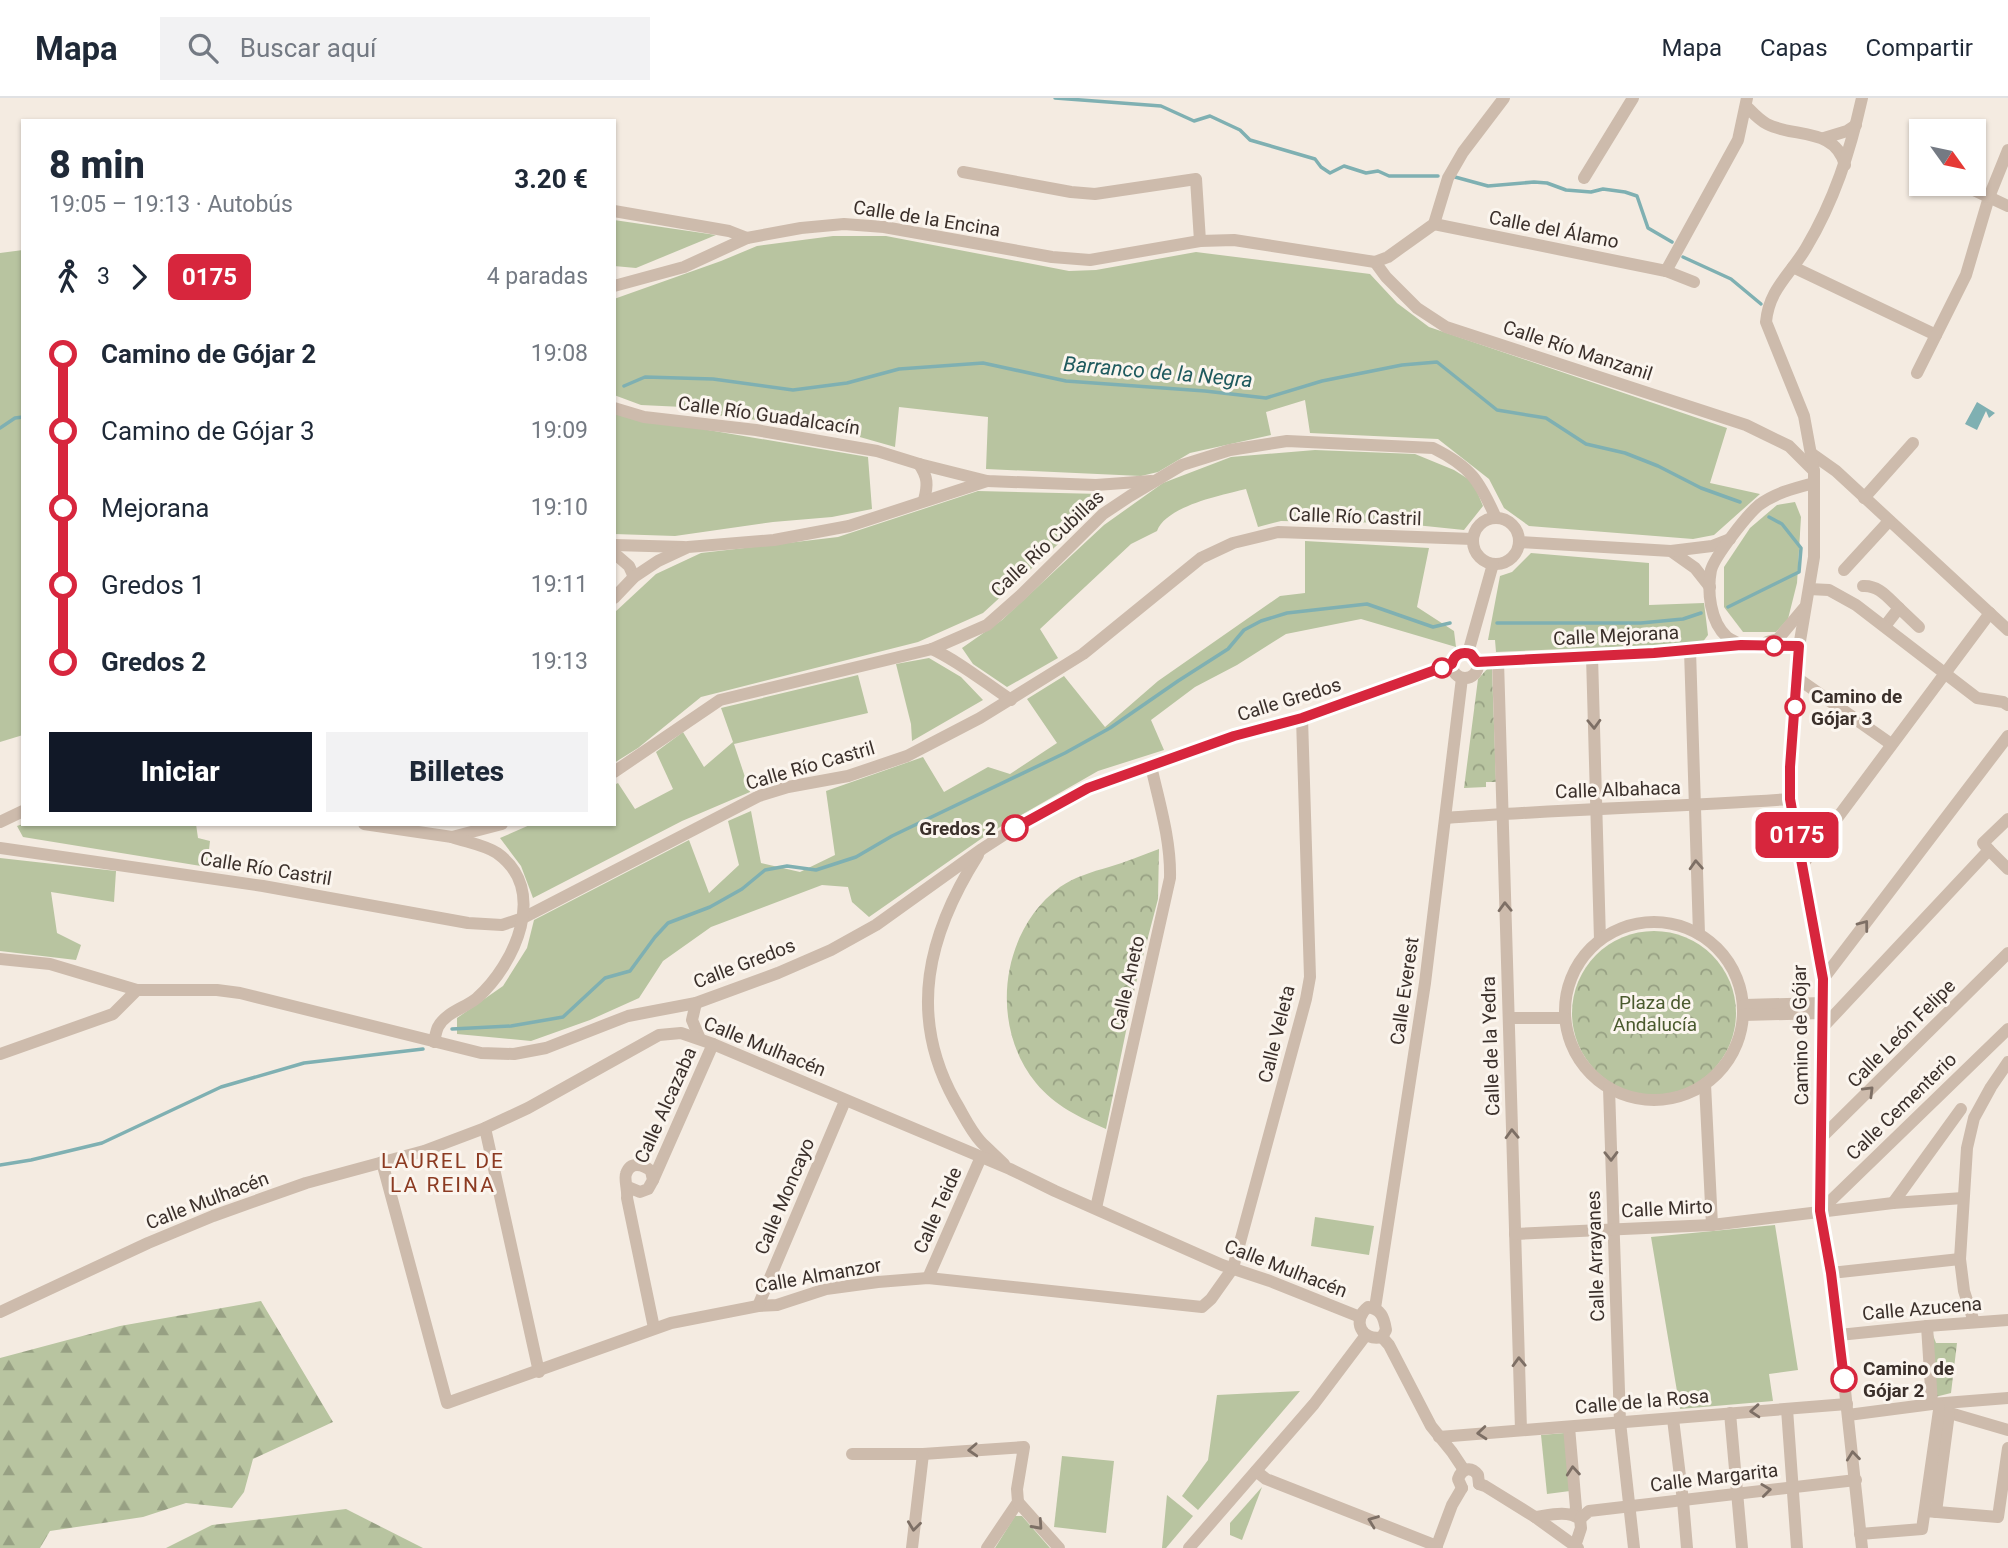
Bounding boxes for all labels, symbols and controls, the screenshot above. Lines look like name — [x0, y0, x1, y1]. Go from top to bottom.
search box — [160, 17, 650, 80]
text: Mapa — [35, 29, 118, 68]
icon: search — [184, 29, 222, 67]
text: Buscar aquí — [240, 33, 376, 63]
text: Mapa — [1661, 34, 1722, 62]
text: Capas — [1760, 34, 1828, 62]
text: Compartir — [1866, 34, 1973, 62]
north arrow — [1909, 119, 1986, 196]
map controls — [1909, 119, 1986, 196]
text: 8 min — [49, 143, 145, 187]
text: 3.20 € — [514, 164, 588, 194]
text: 19:05 – 19:13 · Autobús — [49, 191, 293, 218]
street label: Calle de la Encina — [852, 196, 1002, 241]
street label: Calle del Álamo — [1487, 206, 1621, 253]
icon: walk — [49, 258, 87, 296]
icon: forward — [120, 258, 158, 296]
text: 3 — [97, 263, 110, 290]
text: 0175 — [182, 263, 237, 291]
text: 4 paradas — [487, 263, 588, 290]
street label: Calle Río Manzanil — [1500, 315, 1655, 385]
text: Camino de Gójar 2 — [101, 339, 316, 369]
text: 19:08 — [531, 340, 588, 367]
water label: Barranco de la Negra — [1062, 352, 1254, 392]
street label: Calle Río Guadalcacín — [676, 391, 861, 440]
text: Camino de Gójar 3 — [101, 416, 315, 446]
text: 19:09 — [531, 417, 588, 444]
street label: Calle Río Cubillas — [986, 485, 1109, 602]
text: Mejorana — [101, 493, 209, 523]
text: 19:10 — [531, 494, 588, 521]
street label: Calle Río Castril — [1288, 503, 1422, 530]
text: Gredos 1 — [101, 570, 205, 600]
text: 19:11 — [531, 571, 588, 598]
street label: Calle Mejorana — [1553, 621, 1680, 650]
unlabelled marker — [1764, 636, 1784, 656]
text: Gredos 2 — [101, 647, 206, 677]
text: 19:13 — [531, 648, 588, 675]
unlabelled marker — [1432, 658, 1452, 678]
street label: Calle Gredos — [1234, 673, 1344, 726]
place label: Camino de Gójar 3 — [1811, 685, 1902, 730]
marker: Camino de Gójar 3 — [1785, 697, 1805, 717]
one-way arrow — [1586, 719, 1602, 730]
button: Iniciar — [49, 732, 312, 812]
button: Billetes — [326, 732, 588, 812]
street label: Calle Río Castril — [743, 736, 877, 795]
street label: Calle Albahaca — [1555, 776, 1681, 803]
line badge: 0175 — [1748, 812, 1846, 858]
marker: Gredos 2 — [1002, 815, 1028, 841]
place label: Gredos 2 — [919, 817, 996, 840]
text: 0175 — [1769, 821, 1825, 849]
street label: Calle Río Castril — [198, 847, 333, 890]
one-way arrow — [1689, 860, 1704, 871]
one-way arrow — [1498, 901, 1513, 912]
one-way arrow — [1855, 920, 1868, 933]
street label: Calle Gredos — [690, 933, 798, 993]
street label: Calle Aneto — [1105, 933, 1150, 1033]
street label: Calle Everest — [1386, 936, 1423, 1047]
street label: Camino de Gójar — [1788, 964, 1813, 1106]
street label: Calle León Felipe — [1843, 975, 1960, 1092]
street label: Calle de la Yedra — [1477, 976, 1504, 1116]
street label: Calle Veleta — [1253, 983, 1300, 1085]
park label: Plaza de Andalucía — [1613, 991, 1697, 1036]
street label: Calle Mulhacén — [700, 1012, 829, 1081]
street label: Calle Alcazaba — [630, 1044, 701, 1167]
street label: Calle Cementerio — [1841, 1048, 1961, 1165]
one-way arrow — [1860, 1087, 1873, 1100]
one-way arrow — [1504, 1128, 1520, 1139]
street label: Calle Moncayo — [750, 1134, 819, 1258]
district label: LAUREL DE LA REINA — [381, 1149, 505, 1197]
one-way arrow — [1603, 1151, 1619, 1162]
street label: Calle Teide — [908, 1163, 967, 1257]
street label: Calle Mulhacén — [142, 1166, 272, 1234]
street label: Calle Arrayanes — [1582, 1190, 1609, 1322]
street label: Calle Mirto — [1621, 1195, 1713, 1222]
street label: Calle Mulhacén — [1221, 1234, 1351, 1302]
street label: Calle Almanzor — [753, 1253, 884, 1298]
street label: Calle Azucena — [1861, 1292, 1983, 1325]
one-way arrow — [1511, 1356, 1526, 1367]
place label: Camino de Gójar 2 — [1863, 1357, 1954, 1402]
marker: Camino de Gójar 2 — [1831, 1366, 1857, 1392]
street label: Calle de la Rosa — [1574, 1384, 1710, 1419]
one-way arrow — [1749, 1403, 1760, 1418]
one-way arrow — [1477, 1425, 1488, 1440]
one-way arrow — [968, 1443, 979, 1458]
one-way arrow — [1846, 1450, 1861, 1461]
street label: Calle Margarita — [1649, 1458, 1779, 1497]
one-way arrow — [1566, 1465, 1581, 1476]
one-way arrow — [1760, 1483, 1772, 1498]
one-way arrow — [1368, 1516, 1380, 1530]
one-way arrow — [1030, 1517, 1043, 1530]
one-way arrow — [907, 1520, 922, 1531]

